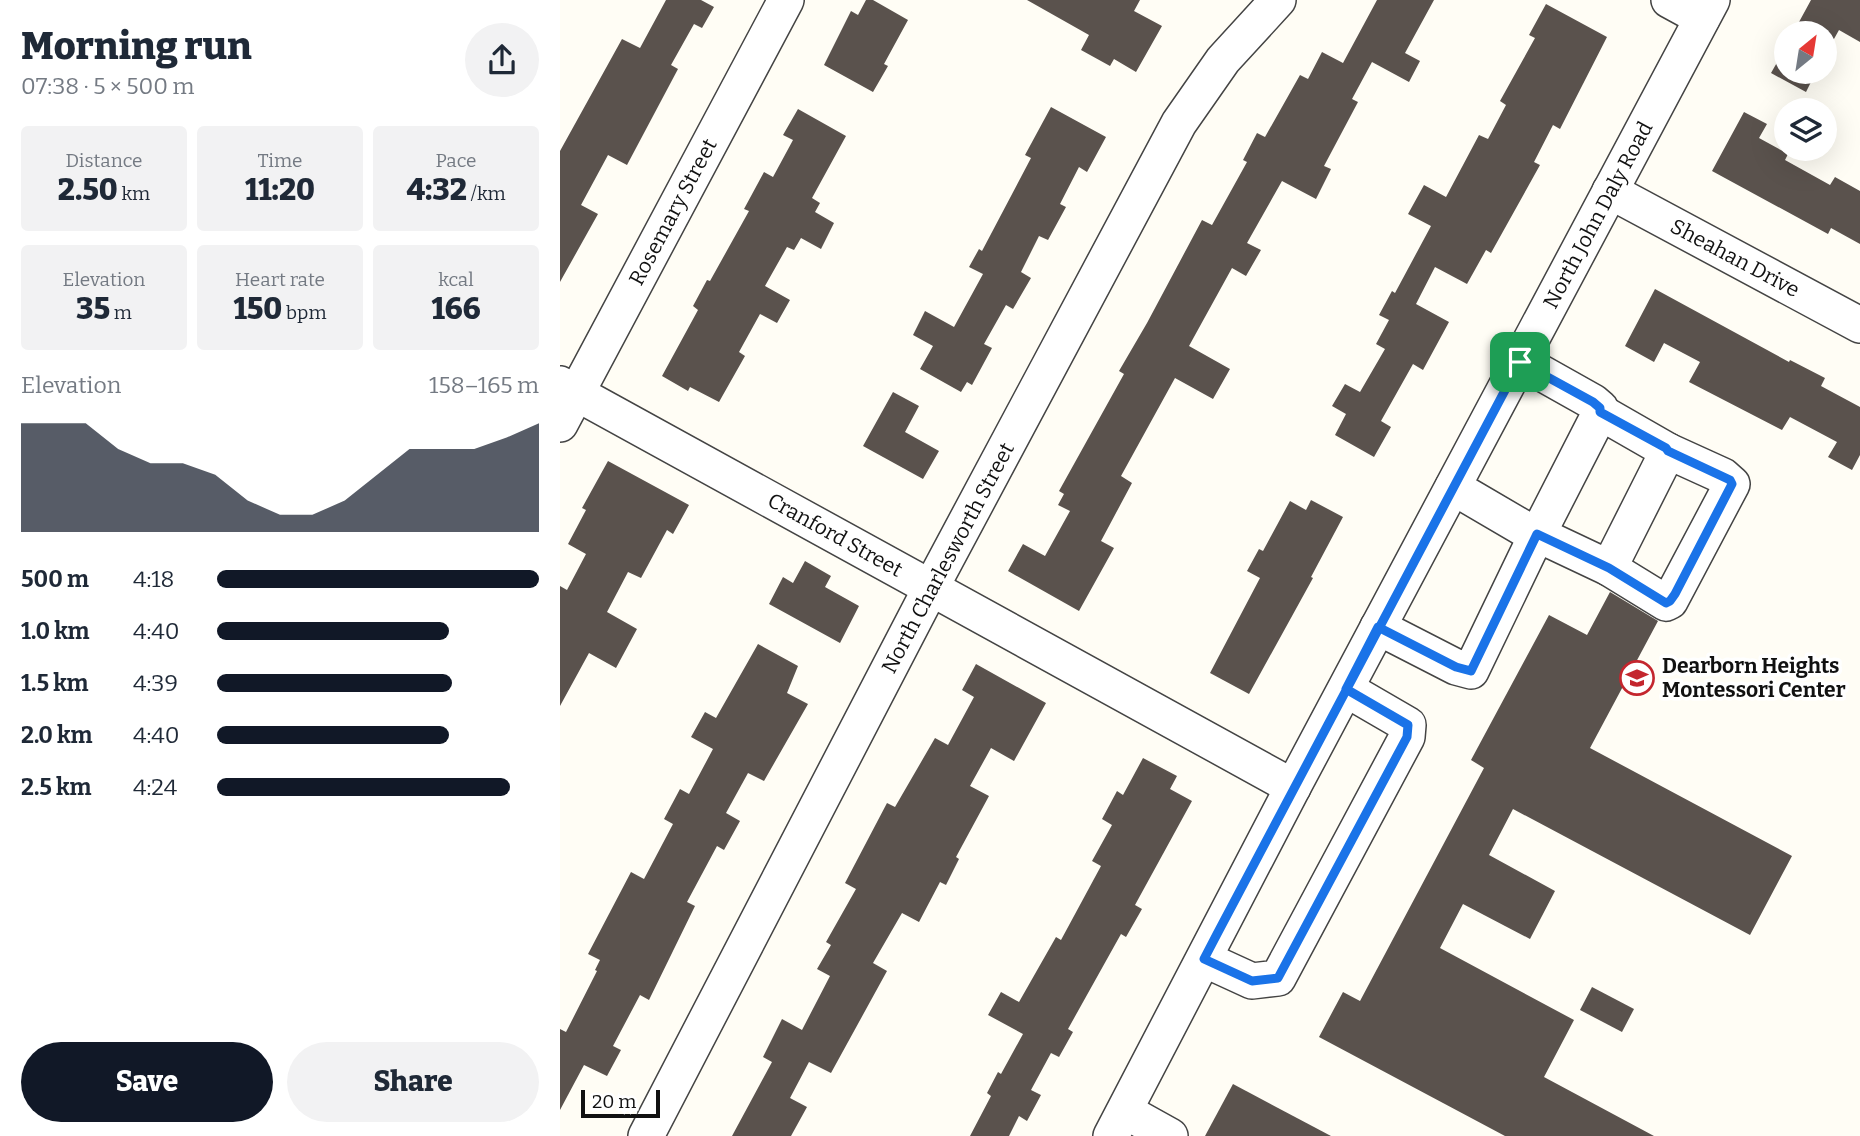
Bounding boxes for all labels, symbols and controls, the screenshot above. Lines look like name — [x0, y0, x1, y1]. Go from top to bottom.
north arrow — [1774, 21, 1838, 84]
map controls — [1774, 21, 1837, 161]
text: Morning run — [21, 23, 252, 69]
button: share — [465, 23, 539, 97]
text: 07:38 · 5 × 500 m — [21, 72, 195, 100]
button: layers — [1774, 98, 1837, 161]
street label: North John Daly Road — [1538, 117, 1658, 313]
street label: Rosemary Street — [623, 134, 723, 290]
text: Distance — [66, 149, 142, 172]
text: Time — [258, 149, 302, 172]
text: Pace — [435, 149, 477, 172]
text: 2.50 — [58, 172, 118, 208]
text: 11:20 — [245, 172, 315, 208]
text: 4:32 — [406, 172, 467, 208]
text: km — [118, 182, 150, 205]
text: /km — [467, 182, 506, 205]
street label: Sheahan Drive — [1666, 213, 1804, 303]
text: Elevation — [63, 268, 145, 291]
text: Heart rate — [235, 268, 325, 291]
text: kcal — [438, 268, 474, 291]
text: 35 — [76, 291, 110, 327]
text: 150 — [233, 291, 282, 327]
text: 166 — [432, 291, 480, 327]
text: m — [110, 301, 132, 324]
text: bpm — [282, 301, 327, 324]
pin — [1490, 332, 1550, 392]
icon: arrive — [1501, 343, 1539, 381]
text: Elevation — [21, 371, 121, 399]
text: 158–165 m — [429, 371, 539, 399]
street label: North Charlesworth Street — [876, 438, 1020, 678]
street label: Cranford Street — [763, 487, 907, 583]
text: 500 m — [21, 565, 89, 593]
text: 4:18 — [133, 565, 174, 593]
text: 1.0 km — [21, 617, 90, 645]
text: 4:40 — [133, 617, 179, 645]
place label: Dearborn Heights Montessori Center — [1662, 653, 1846, 703]
school or university icon: Dearborn Heights Montessori Center — [1618, 659, 1656, 697]
text: 1.5 km — [21, 669, 88, 697]
text: 4:39 — [133, 669, 178, 697]
text: 2.0 km — [21, 721, 92, 749]
text: 4:40 — [133, 721, 179, 749]
text: 2.5 km — [21, 773, 91, 801]
text: 4:24 — [133, 773, 177, 801]
button: Save — [21, 1042, 273, 1122]
button: Share — [287, 1042, 539, 1122]
scale bar — [581, 1087, 660, 1119]
text: 20 m — [592, 1090, 636, 1113]

